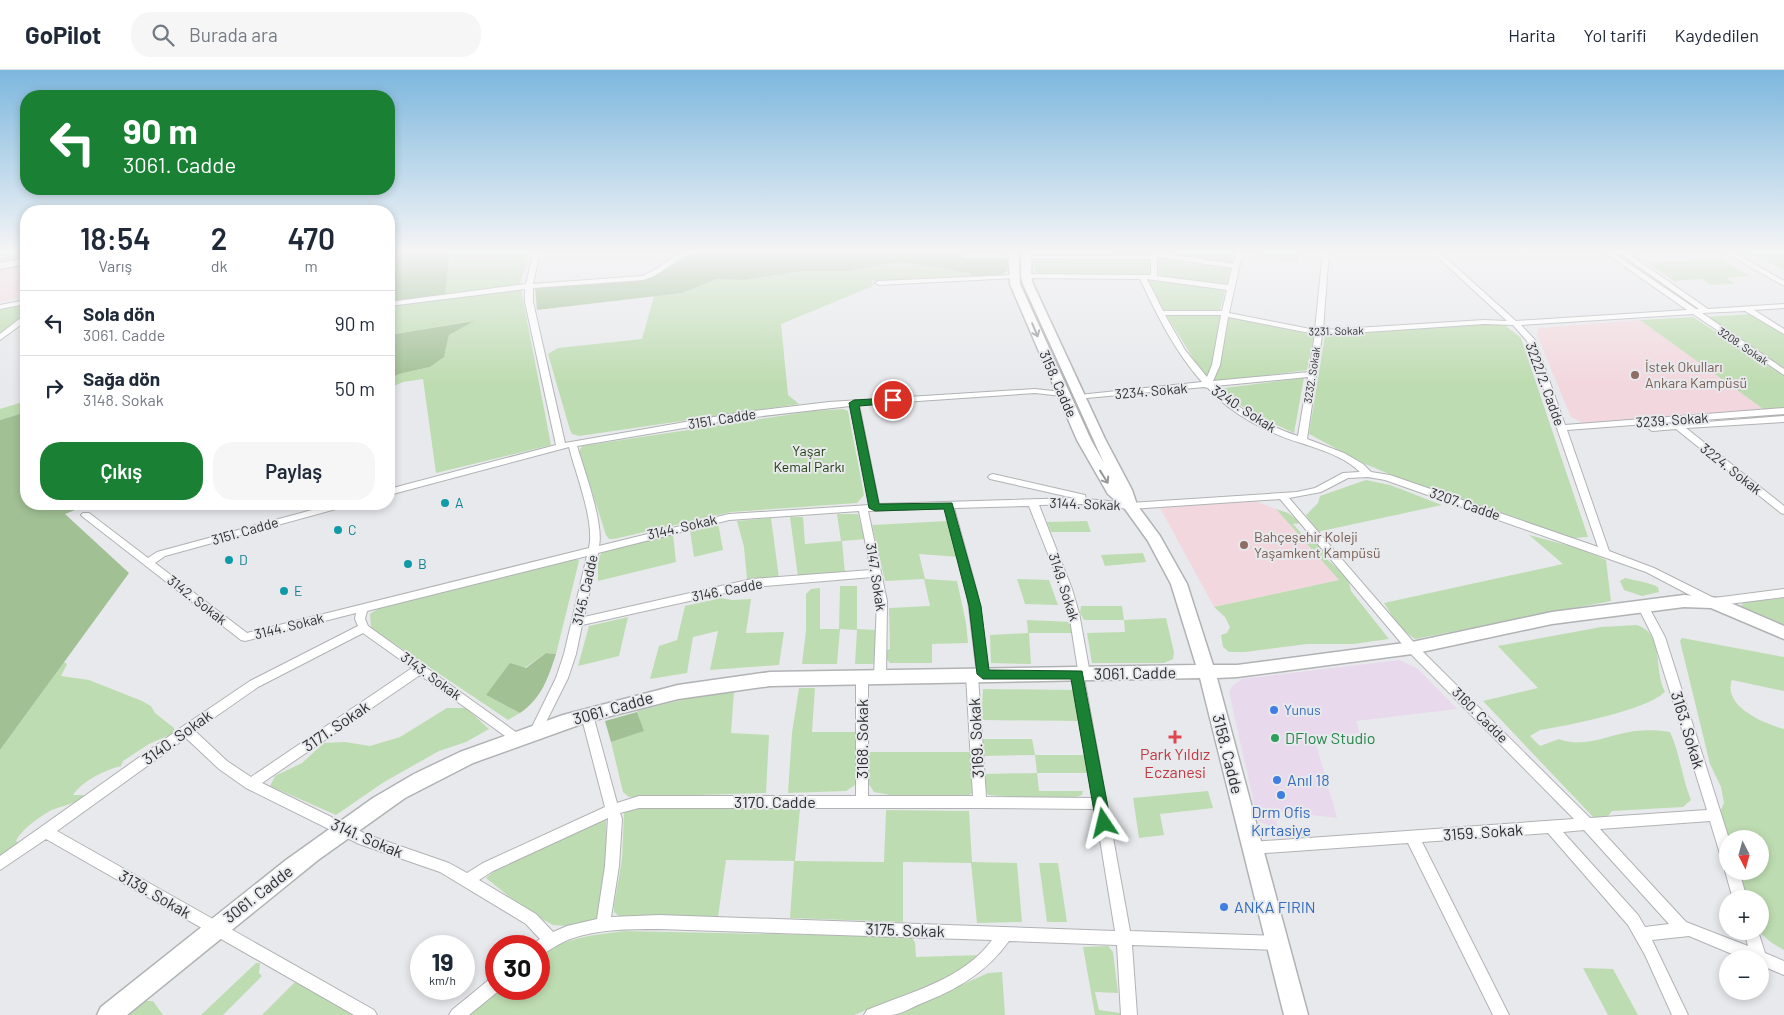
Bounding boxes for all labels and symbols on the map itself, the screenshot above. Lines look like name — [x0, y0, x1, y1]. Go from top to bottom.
one-way arrow — [1030, 322, 1040, 337]
street label: 3231. Sokak — [1308, 324, 1364, 337]
street label: 3208. Sokak — [1716, 324, 1771, 367]
street label: 3222/2. Cadde — [1522, 340, 1568, 428]
street label: 3232. Sokak — [1301, 345, 1322, 404]
street label: 3158. Cadde — [1036, 348, 1081, 420]
place label: İstek Okulları Ankara Kampüsü — [1645, 358, 1747, 391]
marker: İstek Okulları Ankara Kampüsü — [1629, 369, 1641, 381]
pin — [872, 379, 914, 421]
street label: 3234. Sokak — [1114, 379, 1188, 402]
street label: 3240. Sokak — [1209, 381, 1280, 436]
street label: 3151. Cadde — [687, 405, 757, 432]
street label: 3239. Sokak — [1635, 408, 1709, 431]
street label: 3224. Sokak — [1697, 439, 1766, 498]
park label: Yaşar Kemal Parkı — [773, 442, 845, 475]
one-way arrow — [1100, 469, 1110, 483]
street label: 3207. Cadde — [1428, 484, 1503, 524]
place label: A — [455, 494, 464, 511]
street label: 3144. Sokak — [1049, 494, 1121, 513]
marker: A — [439, 497, 451, 509]
street label: 3144. Sokak — [645, 510, 718, 543]
street label: 3151. Cadde — [209, 513, 280, 548]
place label: C — [348, 521, 357, 538]
marker: C — [332, 524, 344, 536]
place label: Bahçeşehir Koleji Yaşamkent Kampüsü — [1254, 528, 1380, 561]
marker: Bahçeşehir Koleji Yaşamkent Kampüsü — [1238, 539, 1250, 551]
street label: 3147. Sokak — [863, 542, 890, 612]
place label: D — [239, 551, 248, 568]
street label: 3149. Sokak — [1045, 551, 1083, 623]
street label: 3145. Cadde — [568, 553, 601, 627]
marker: D — [223, 554, 235, 566]
place label: B — [418, 555, 427, 572]
marker: B — [402, 558, 414, 570]
street label: 3142. Sokak — [164, 571, 230, 628]
street label: 3146. Cadde — [690, 574, 764, 605]
place label: E — [294, 582, 302, 599]
marker: E — [278, 585, 290, 597]
street label: 3144. Sokak — [252, 609, 325, 642]
street label: 3143. Sokak — [398, 648, 465, 703]
street label: 3061. Cadde — [1094, 662, 1176, 683]
street label: 3160. Cadde — [1449, 683, 1512, 746]
street label: 3061. Cadde — [571, 687, 655, 728]
street label: 3163. Sokak — [1668, 689, 1709, 771]
street label: 3171. Sokak — [299, 696, 373, 755]
street label: 3169. Sokak — [964, 698, 987, 779]
street label: 3168. Sokak — [852, 699, 871, 779]
place label: Yunus — [1284, 701, 1321, 718]
marker: Yunus — [1268, 704, 1280, 716]
street label: 3140. Sokak — [138, 705, 215, 768]
street label: 3158. Cadde — [1209, 712, 1248, 796]
place label: DFlow Studio — [1285, 728, 1375, 747]
marker: Park Yıldız Eczanesi — [1169, 731, 1181, 743]
marker: DFlow Studio — [1269, 732, 1281, 744]
place label: Park Yıldız Eczanesi — [1140, 744, 1210, 781]
place label: Anıl 18 — [1287, 770, 1330, 789]
marker: Anıl 18 — [1271, 774, 1283, 786]
marker: Drm Ofis Kırtasiye — [1275, 789, 1287, 801]
street label: 3170. Cadde — [734, 792, 816, 811]
position arrow — [1077, 796, 1129, 848]
place label: Drm Ofis Kırtasiye — [1251, 802, 1311, 839]
street label: 3141. Sokak — [328, 814, 406, 861]
street label: 3159. Sokak — [1442, 819, 1524, 844]
north arrow — [1719, 830, 1769, 880]
street label: 3061. Cadde — [219, 861, 296, 926]
street label: 3139. Sokak — [116, 865, 195, 922]
place label: ANKA FIRIN — [1234, 897, 1316, 916]
marker: ANKA FIRIN — [1218, 901, 1230, 913]
street label: 3175. Sokak — [865, 919, 945, 940]
speed limit sign: 30 — [485, 935, 550, 1000]

